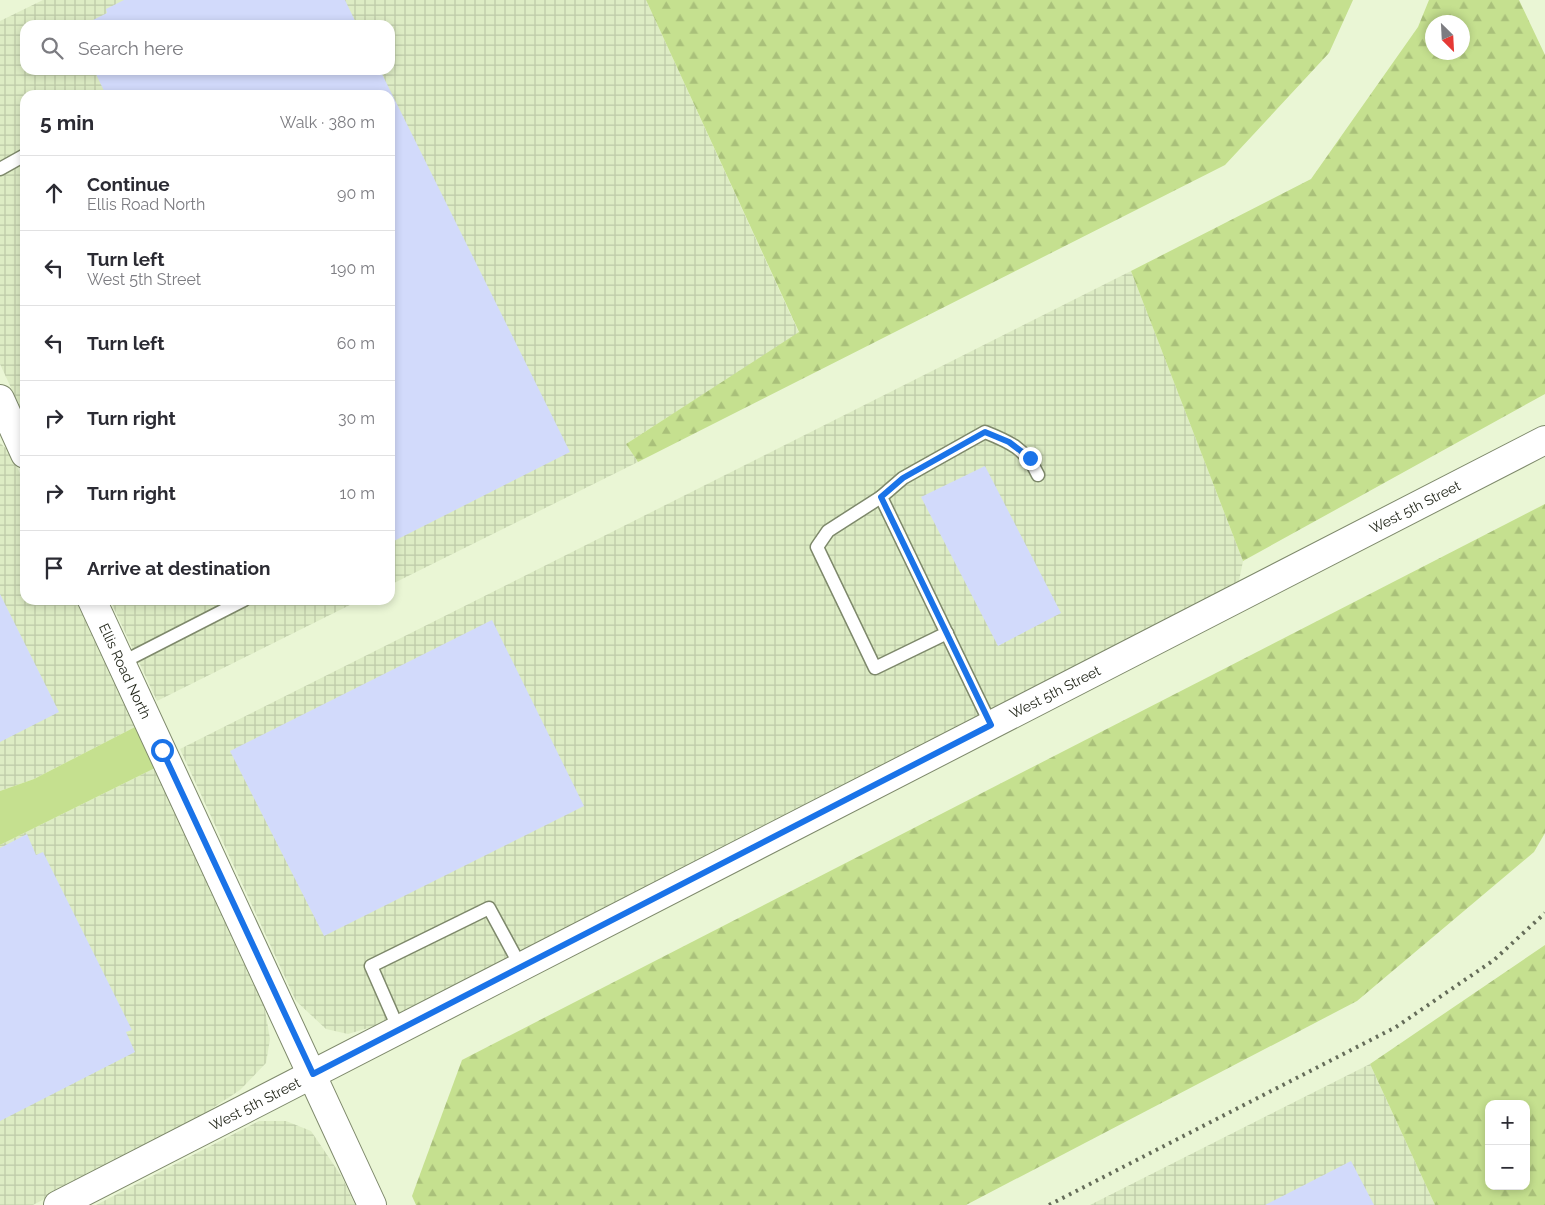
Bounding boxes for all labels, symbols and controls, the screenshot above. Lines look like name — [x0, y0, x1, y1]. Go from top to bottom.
north arrow — [1425, 15, 1470, 60]
search box — [20, 20, 395, 75]
icon: search — [38, 34, 66, 62]
text: Search here — [78, 37, 184, 59]
text: 5 min — [40, 110, 94, 135]
text: Walk · 380 m — [280, 113, 375, 132]
text: Continue — [87, 173, 170, 195]
icon: ahead — [40, 179, 68, 207]
text: 90 m — [337, 184, 375, 203]
text: Ellis Road North — [87, 195, 205, 214]
text: Turn left — [87, 248, 164, 270]
icon: left — [40, 254, 68, 282]
text: 190 m — [330, 259, 375, 278]
text: West 5th Street — [87, 270, 201, 289]
icon: left — [40, 329, 68, 357]
text: Turn left — [87, 332, 164, 354]
text: 60 m — [337, 334, 375, 353]
icon: right — [40, 404, 68, 432]
text: Turn right — [87, 407, 176, 429]
text: 30 m — [338, 409, 375, 428]
route end — [1019, 447, 1042, 470]
street label: West 5th Street — [1367, 477, 1463, 537]
icon: right — [40, 479, 68, 507]
text: Turn right — [87, 482, 176, 504]
text: 10 m — [340, 484, 375, 503]
icon: arrive — [40, 554, 68, 582]
text: Arrive at destination — [87, 557, 271, 579]
street label: Ellis Road North — [96, 621, 154, 721]
street label: West 5th Street — [1007, 662, 1103, 722]
route start — [151, 739, 174, 762]
street label: West 5th Street — [207, 1074, 303, 1134]
map controls — [1485, 1100, 1530, 1190]
button: + — [1485, 1100, 1530, 1145]
button: − — [1485, 1145, 1530, 1190]

